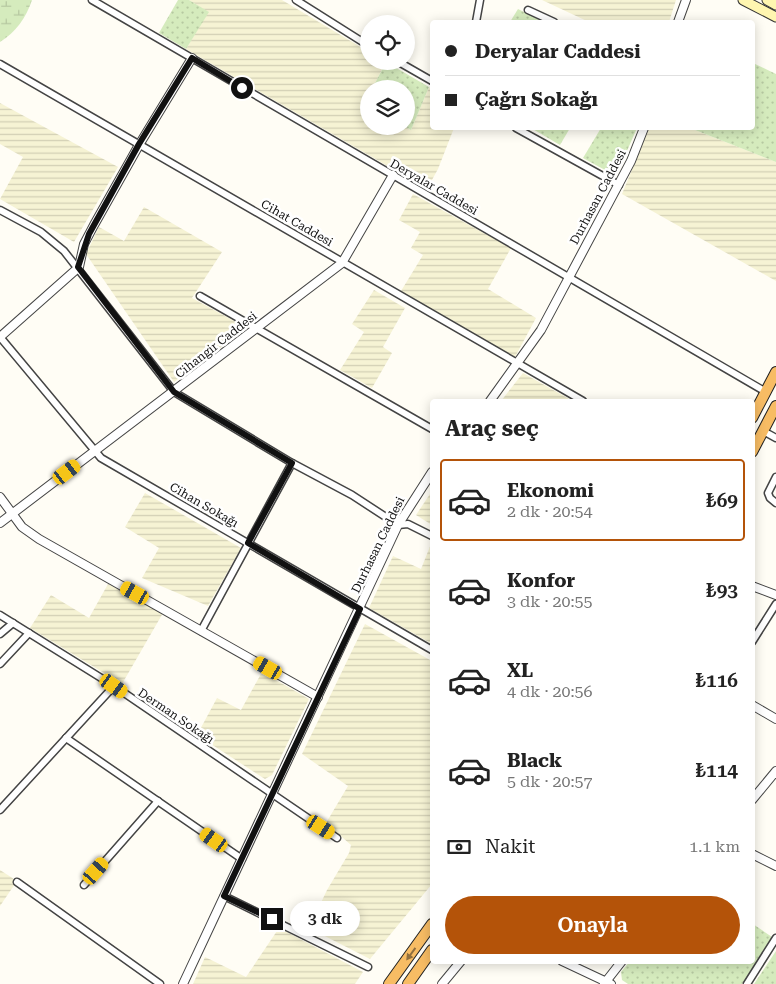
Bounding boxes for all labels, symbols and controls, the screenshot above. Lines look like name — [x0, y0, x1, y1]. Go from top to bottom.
map controls — [360, 15, 415, 135]
button: locate — [360, 15, 415, 70]
text: Deryalar Caddesi — [475, 40, 640, 63]
route start — [231, 77, 253, 99]
button: layers — [360, 80, 415, 135]
text: Çağrı Sokağı — [475, 88, 598, 111]
street label: Durhasan Caddesi — [567, 147, 629, 247]
street label: Deryalar Caddesi — [388, 156, 481, 218]
street label: Cihat Caddesi — [259, 197, 336, 249]
street label: Cihangir Caddesi — [172, 309, 260, 381]
text: Araç seç — [445, 416, 539, 441]
car — [50, 457, 83, 487]
icon: car — [447, 478, 492, 523]
text: Ekonomi — [507, 479, 594, 502]
street label: Cihan Sokağı — [167, 480, 241, 530]
text: ₺69 — [706, 489, 738, 512]
street label: Durhasan Caddesi — [349, 494, 407, 595]
text: 2 dk · 20:54 — [507, 502, 593, 521]
icon: car — [447, 568, 492, 613]
text: Konfor — [507, 569, 575, 592]
car — [118, 579, 151, 607]
text: ₺93 — [706, 579, 738, 602]
text: 3 dk · 20:55 — [507, 592, 593, 611]
car — [251, 654, 284, 682]
icon: car — [447, 658, 492, 703]
text: XL — [507, 659, 533, 682]
text: ₺116 — [695, 669, 738, 692]
car — [97, 671, 130, 701]
text: 4 dk · 20:56 — [507, 682, 593, 701]
street label: Derman Sokağı — [135, 685, 217, 747]
icon: car — [447, 748, 492, 793]
text: Black — [507, 749, 562, 772]
text: ₺114 — [695, 759, 738, 782]
text: 5 dk · 20:57 — [507, 772, 593, 791]
car — [304, 813, 337, 841]
car — [197, 825, 230, 855]
icon: cash — [445, 833, 473, 861]
text: Nakit — [485, 835, 535, 858]
text: 1.1 km — [689, 837, 740, 856]
car — [80, 855, 111, 887]
button: Onayla — [445, 896, 740, 954]
callout: 3 dk — [290, 902, 360, 936]
route end — [261, 908, 283, 930]
text: 3 dk — [308, 909, 342, 928]
one-way arrow — [406, 947, 416, 961]

